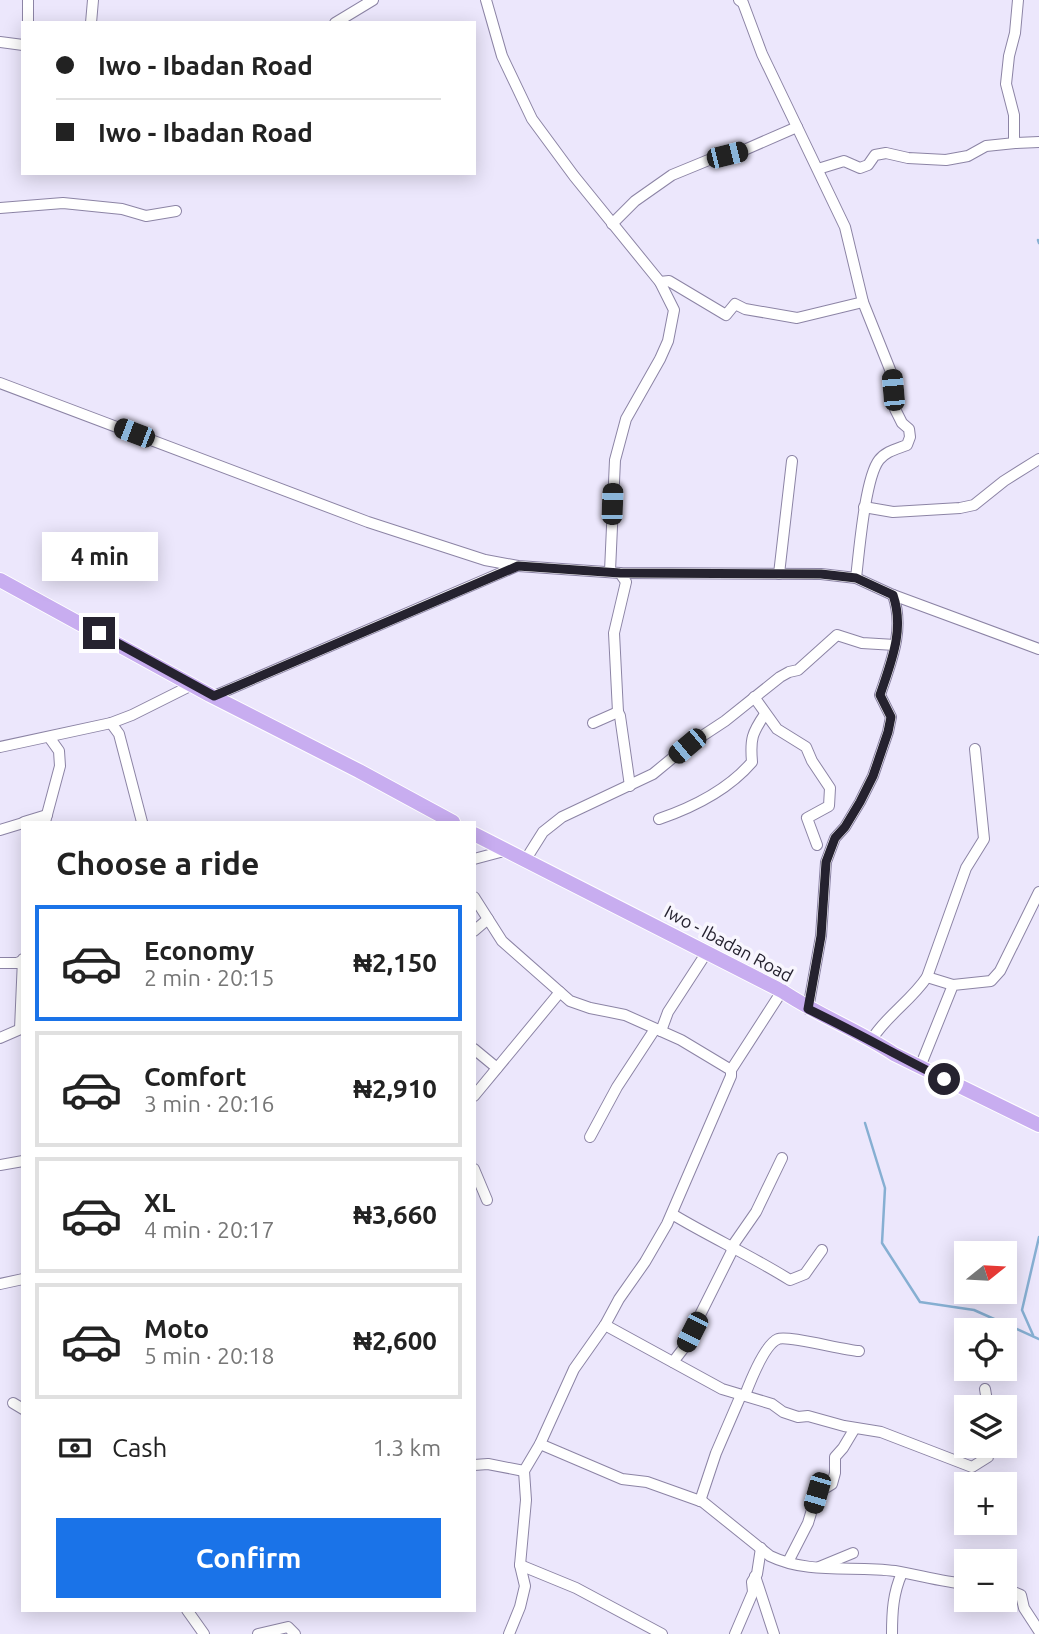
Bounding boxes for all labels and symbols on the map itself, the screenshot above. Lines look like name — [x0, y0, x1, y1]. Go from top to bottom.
car — [705, 140, 750, 170]
car — [881, 368, 906, 412]
car — [111, 416, 158, 450]
car — [601, 483, 624, 525]
callout: 4 min — [41, 532, 157, 580]
route end — [83, 617, 115, 649]
car — [665, 724, 710, 768]
street label: Iwo - Ibadan Road — [661, 901, 797, 985]
route start — [928, 1063, 960, 1095]
north arrow — [954, 1241, 1017, 1304]
car — [674, 1309, 711, 1355]
car — [802, 1470, 833, 1516]

